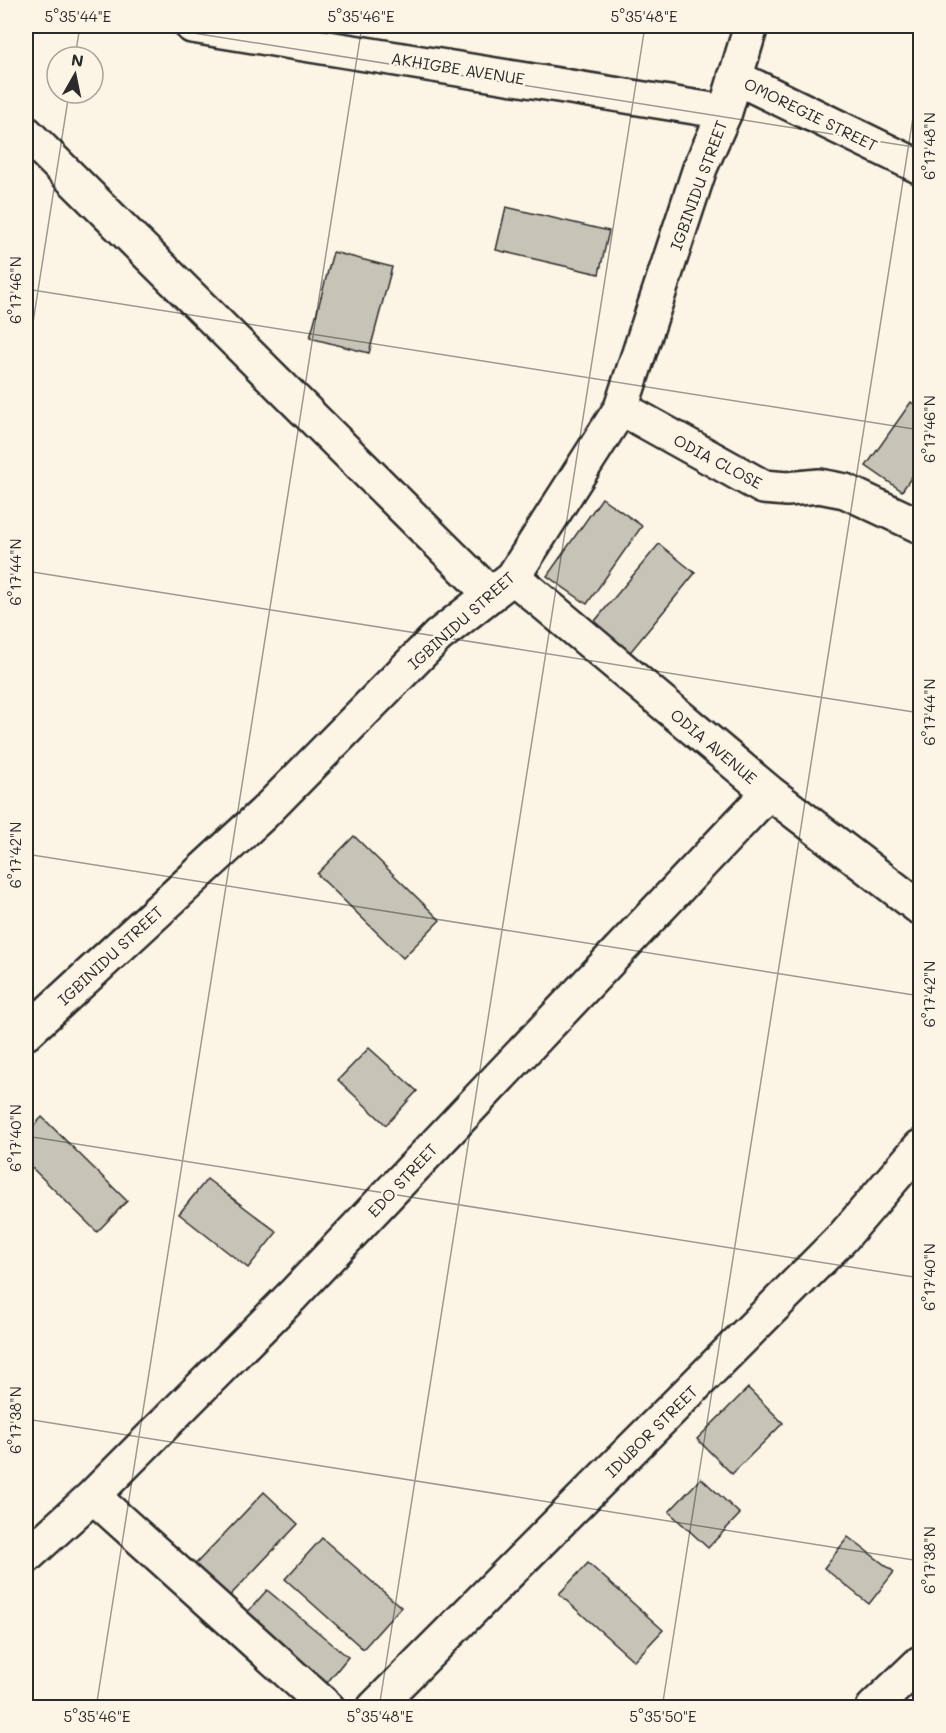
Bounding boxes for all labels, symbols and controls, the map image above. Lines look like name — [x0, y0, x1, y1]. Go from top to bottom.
text: 5°35'44"E — [45, 6, 112, 26]
text: 5°35'46"E — [327, 6, 395, 26]
text: 5°35'48"E — [610, 6, 678, 26]
north arrow — [45, 45, 105, 105]
street label: AKHIGBE AVENUE — [390, 47, 526, 89]
text: N — [70, 48, 85, 71]
street label: OMOREGIE STREET — [741, 73, 881, 155]
text: 6°17'48"N — [919, 112, 939, 180]
street label: IGBINIDU STREET — [665, 117, 731, 253]
text: 6°17'46"N — [5, 256, 25, 324]
text: 6°17'46"N — [919, 395, 939, 463]
street label: ODIA CLOSE — [670, 429, 766, 493]
text: 6°17'44"N — [5, 538, 25, 606]
street label: IGBINIDU STREET — [403, 566, 519, 674]
text: 6°17'44"N — [919, 678, 939, 746]
street label: ODIA AVENUE — [666, 704, 762, 788]
text: 6°17'42"N — [5, 822, 25, 888]
street label: IGBINIDU STREET — [53, 901, 167, 1009]
text: 6°17'42"N — [919, 961, 939, 1027]
text: 6°17'40"N — [5, 1104, 25, 1172]
street label: EDO STREET — [362, 1139, 442, 1221]
text: 6°17'40"N — [919, 1243, 939, 1311]
street label: IDUBOR STREET — [600, 1380, 702, 1482]
text: 6°17'38"N — [5, 1386, 25, 1454]
text: 6°17'38"N — [919, 1526, 939, 1594]
text: 5°35'46"E — [63, 1706, 131, 1726]
text: 5°35'48"E — [346, 1706, 414, 1726]
text: 5°35'50"E — [629, 1706, 697, 1726]

